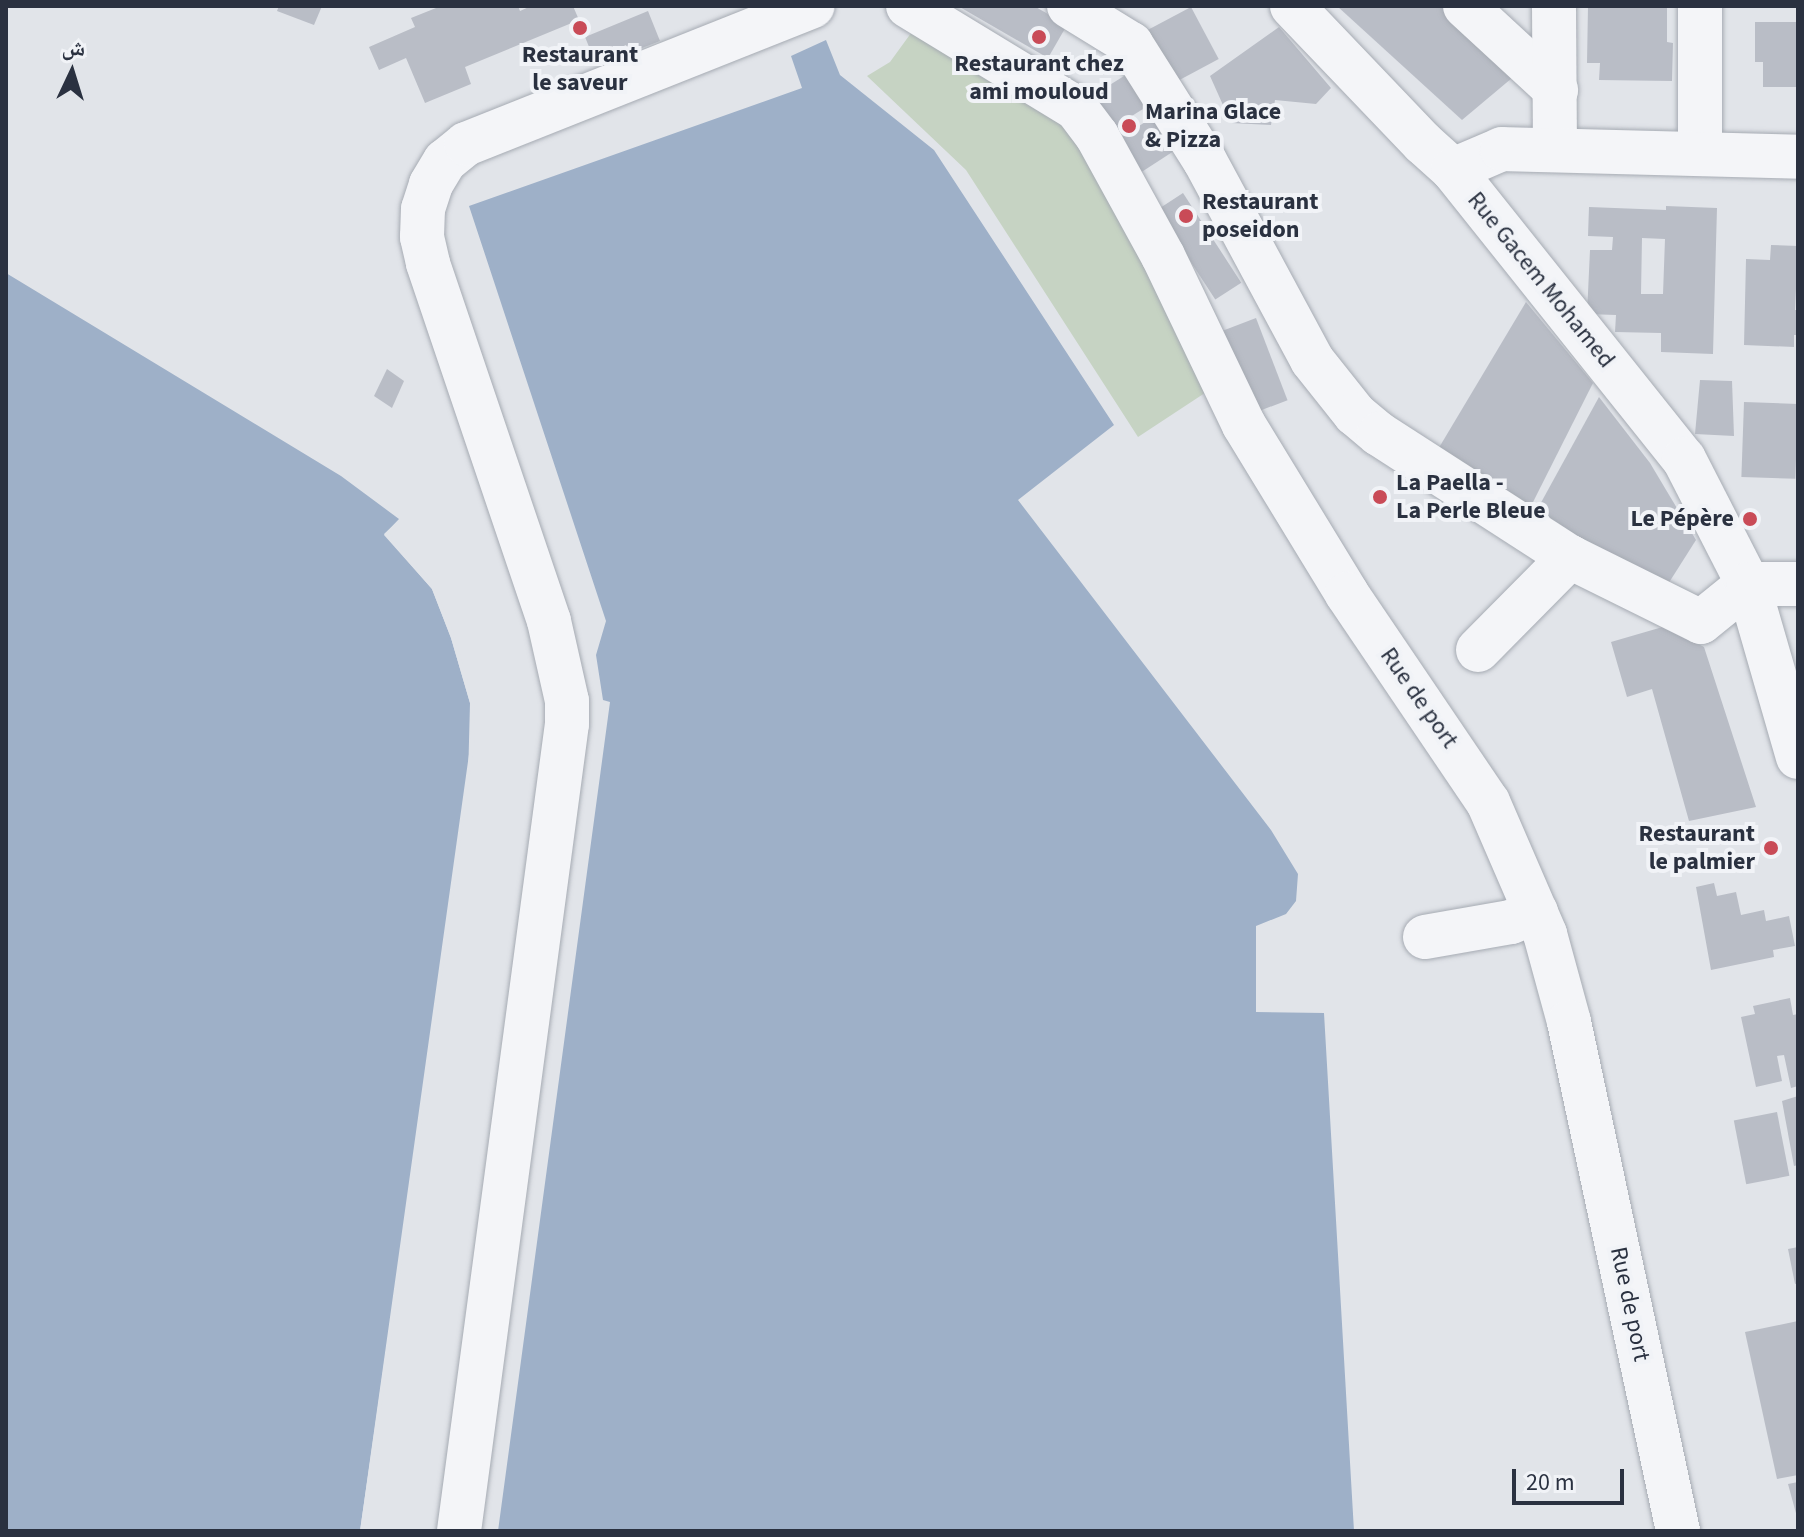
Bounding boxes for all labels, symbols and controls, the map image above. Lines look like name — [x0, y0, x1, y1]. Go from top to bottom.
marker: Restaurant le saveur — [571, 19, 589, 37]
marker: Restaurant chez ami mouloud — [1030, 28, 1048, 46]
text: ش — [61, 31, 86, 65]
north arrow — [32, 32, 112, 112]
place label: Restaurant le saveur — [522, 41, 638, 97]
place label: Restaurant chez ami mouloud — [954, 50, 1124, 106]
place label: Marina Glace & Pizza — [1145, 98, 1281, 154]
marker: Marina Glace & Pizza — [1120, 117, 1138, 135]
street label: Rue Gacem Mohamed — [1461, 186, 1621, 374]
place label: Restaurant poseidon — [1202, 188, 1318, 244]
marker: Restaurant poseidon — [1177, 207, 1195, 225]
place label: La Paella - La Perle Bleue — [1396, 469, 1546, 525]
marker: La Paella - La Perle Bleue — [1371, 488, 1389, 506]
place label: Le Pépère — [1631, 505, 1734, 533]
marker: Le Pépère — [1741, 510, 1759, 528]
street label: Rue de port — [1374, 642, 1464, 754]
place label: Restaurant le palmier — [1639, 820, 1755, 876]
marker: Restaurant le palmier — [1762, 839, 1780, 857]
street label: Rue de port — [1604, 1244, 1656, 1364]
scale bar — [1516, 1453, 1628, 1503]
text: 20 m — [1526, 1465, 1575, 1500]

